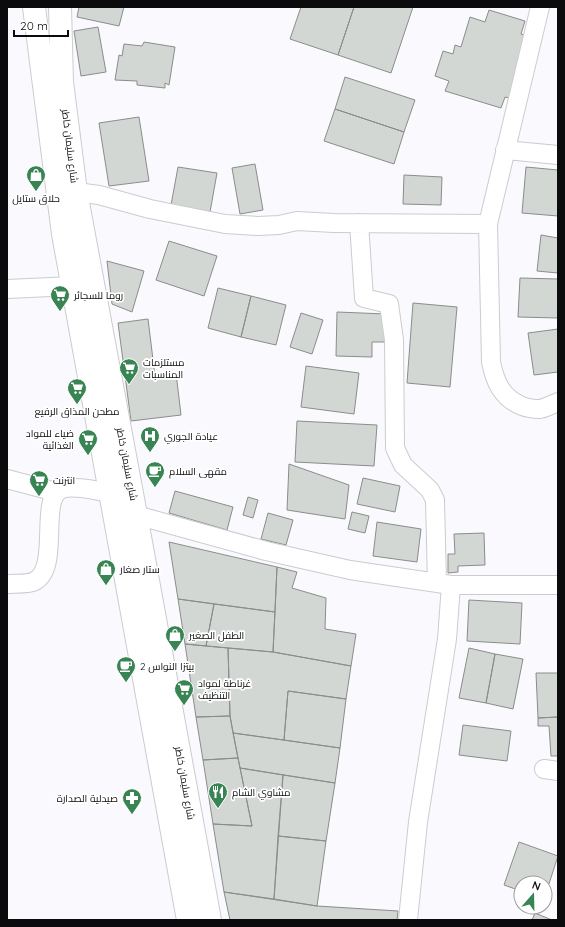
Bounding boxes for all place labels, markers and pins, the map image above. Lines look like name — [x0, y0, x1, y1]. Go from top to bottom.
shop icon: حلاق ستايل — [25, 164, 47, 192]
place label: حلاق ستايل — [12, 192, 60, 205]
supermarket icon: روما للسجائر — [49, 284, 71, 312]
place label: روما للسجائر — [73, 289, 123, 302]
place label: مستلزمات المناسبات — [143, 356, 184, 381]
supermarket icon: مستلزمات المناسبات — [118, 357, 140, 385]
supermarket icon: مطحن المذاق الرفيع — [66, 377, 88, 405]
place label: مطحن المذاق الرفيع — [34, 405, 120, 418]
hospital icon: عيادة الجوري — [139, 425, 161, 453]
place label: ضياء للمواد الغذائية — [26, 427, 74, 452]
supermarket icon: ضياء للمواد الغذائية — [77, 428, 99, 456]
place label: عيادة الجوري — [164, 430, 218, 444]
cafe icon: مقهى السلام — [144, 460, 166, 488]
place label: مقهى السلام — [169, 465, 227, 479]
supermarket icon: انترنت — [28, 469, 50, 497]
place label: انترنت — [53, 474, 75, 487]
shop icon: ستار صغار — [95, 558, 117, 586]
place label: ستار صغار — [119, 563, 160, 576]
shop icon: الطفل الصغير — [164, 624, 186, 652]
place label: الطفل الصغير — [188, 629, 244, 642]
cafe icon: بيتزا النواس 2 — [115, 655, 137, 683]
place label: بيتزا النواس 2 — [140, 660, 194, 673]
place label: غرناطة لمواد التنظيف — [198, 677, 251, 702]
supermarket icon: غرناطة لمواد التنظيف — [173, 678, 195, 706]
restaurant icon: مشاوي الشام — [207, 781, 229, 809]
place label: مشاوي الشام — [232, 786, 290, 800]
pharmacy icon: صيدلية الصدارة — [121, 787, 143, 815]
place label: صيدلية الصدارة — [57, 792, 118, 805]

